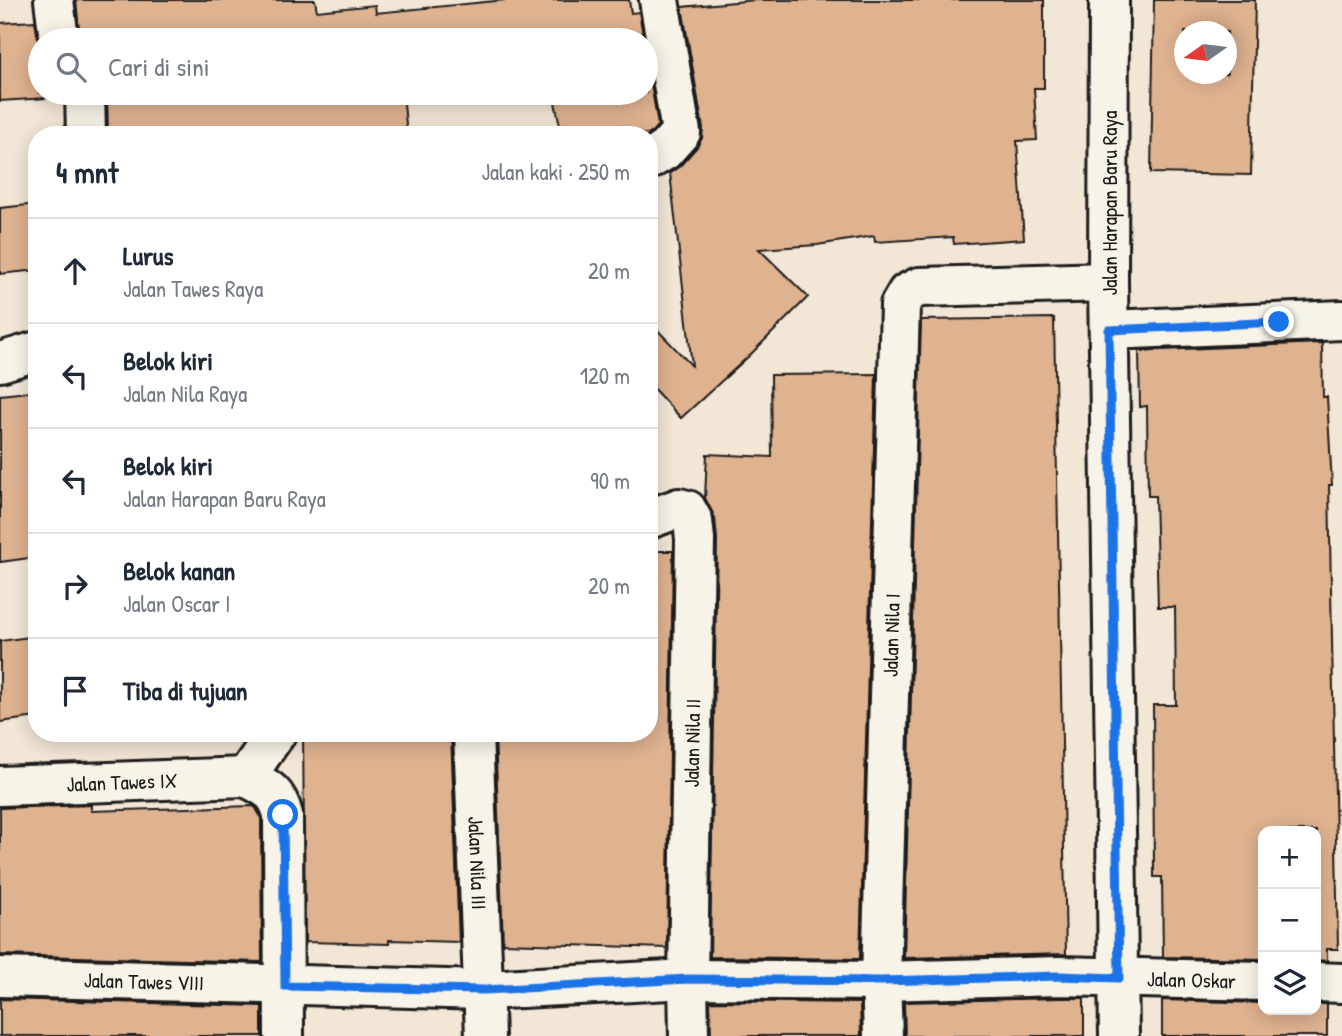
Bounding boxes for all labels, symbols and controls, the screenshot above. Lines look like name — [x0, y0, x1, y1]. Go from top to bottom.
north arrow — [1174, 21, 1237, 84]
search box — [28, 28, 658, 105]
icon: search — [52, 48, 90, 86]
text: Cari di sini — [108, 49, 210, 84]
street label: Jalan Harapan Baru Raya — [1095, 110, 1124, 296]
text: 4 mnt — [56, 152, 118, 192]
text: Jalan kaki · 250 m — [481, 156, 630, 187]
text: Lurus — [123, 238, 174, 273]
icon: ahead — [56, 252, 94, 290]
text: 20 m — [588, 255, 630, 286]
text: Jalan Tawes Raya — [123, 273, 263, 304]
route end — [1263, 306, 1294, 337]
text: Belok kiri — [123, 343, 213, 378]
icon: left — [56, 357, 94, 395]
text: 120 m — [580, 360, 630, 391]
text: Jalan Nila Raya — [123, 378, 247, 409]
text: Belok kiri — [123, 448, 213, 483]
icon: left — [56, 462, 94, 500]
text: 90 m — [590, 465, 630, 496]
text: Jalan Harapan Baru Raya — [123, 483, 326, 514]
text: Belok kanan — [123, 553, 235, 588]
icon: right — [56, 567, 94, 605]
text: 20 m — [588, 570, 630, 601]
text: Jalan Oscar I — [123, 588, 230, 619]
street label: Jalan Nila I — [875, 593, 906, 677]
icon: arrive — [56, 672, 94, 710]
text: Tiba di tujuan — [123, 673, 248, 708]
street label: Jalan Nila II — [677, 698, 707, 788]
street label: Jalan Tawes IX — [66, 765, 178, 798]
route start — [267, 799, 298, 830]
street label: Jalan Nila III — [462, 816, 494, 910]
map controls — [1258, 826, 1321, 1015]
button: + — [1258, 826, 1321, 889]
button: − — [1258, 889, 1321, 952]
button: layers — [1258, 952, 1321, 1015]
street label: Jalan Oskar — [1147, 964, 1236, 995]
street label: Jalan Tawes VIII — [84, 965, 204, 997]

